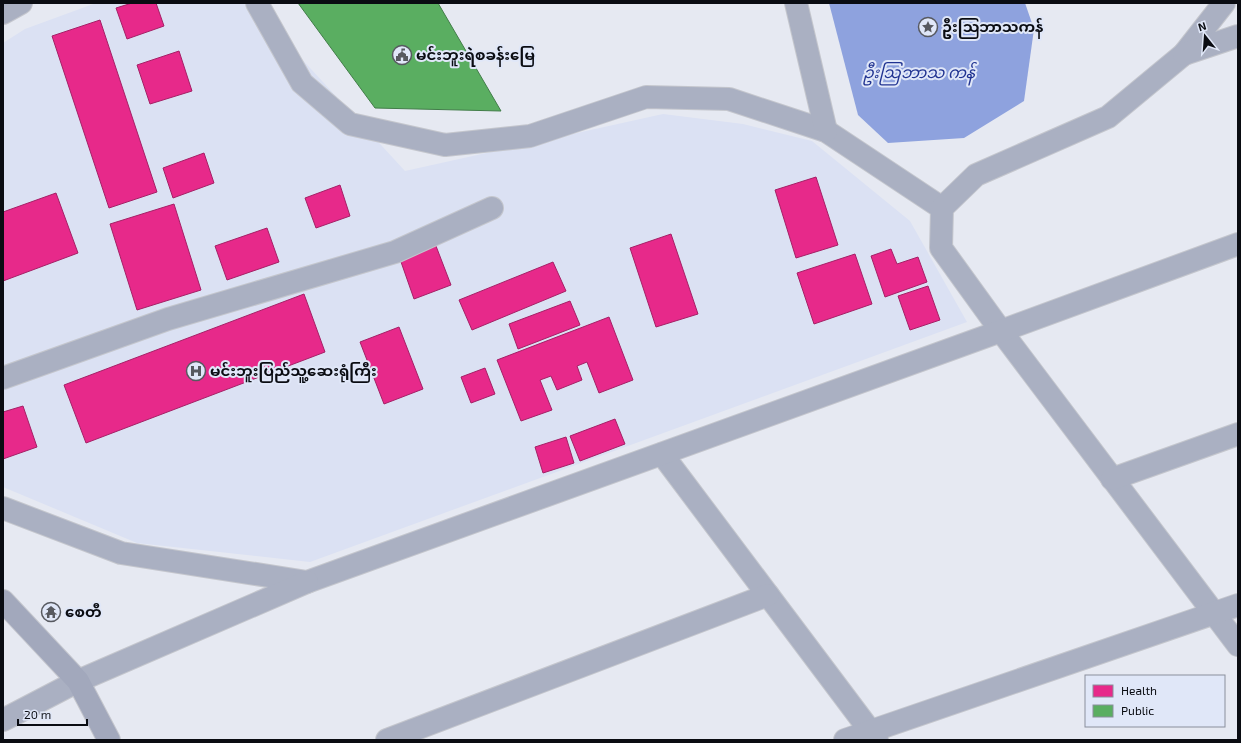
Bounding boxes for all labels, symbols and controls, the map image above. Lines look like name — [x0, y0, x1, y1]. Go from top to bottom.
place icon: ဦးဩဘာသကန် — [917, 16, 939, 38]
north arrow — [1185, 16, 1225, 56]
place label: ဦးဩဘာသကန် — [942, 17, 1044, 39]
text: N — [1196, 19, 1208, 33]
public building icon: မင်းဘူးရဲစခန်းမြေ — [391, 44, 413, 66]
place label: မင်းဘူးရဲစခန်းမြေ — [416, 45, 535, 67]
water label: ဦး‌ဩဘာသ ကန် — [863, 61, 978, 86]
hospital icon: မင်းဘူးပြည်သူ့ဆေးရုံကြီး — [185, 360, 207, 382]
place label: မင်းဘူးပြည်သူ့ဆေးရုံကြီး — [210, 361, 377, 383]
temple icon: စေတီ — [40, 601, 62, 623]
place label: စေတီ — [65, 602, 102, 620]
legend — [1085, 675, 1225, 727]
text: Health — [1121, 683, 1157, 697]
scale bar — [18, 701, 87, 727]
text: Public — [1121, 703, 1154, 717]
text: 20 m — [24, 707, 51, 721]

